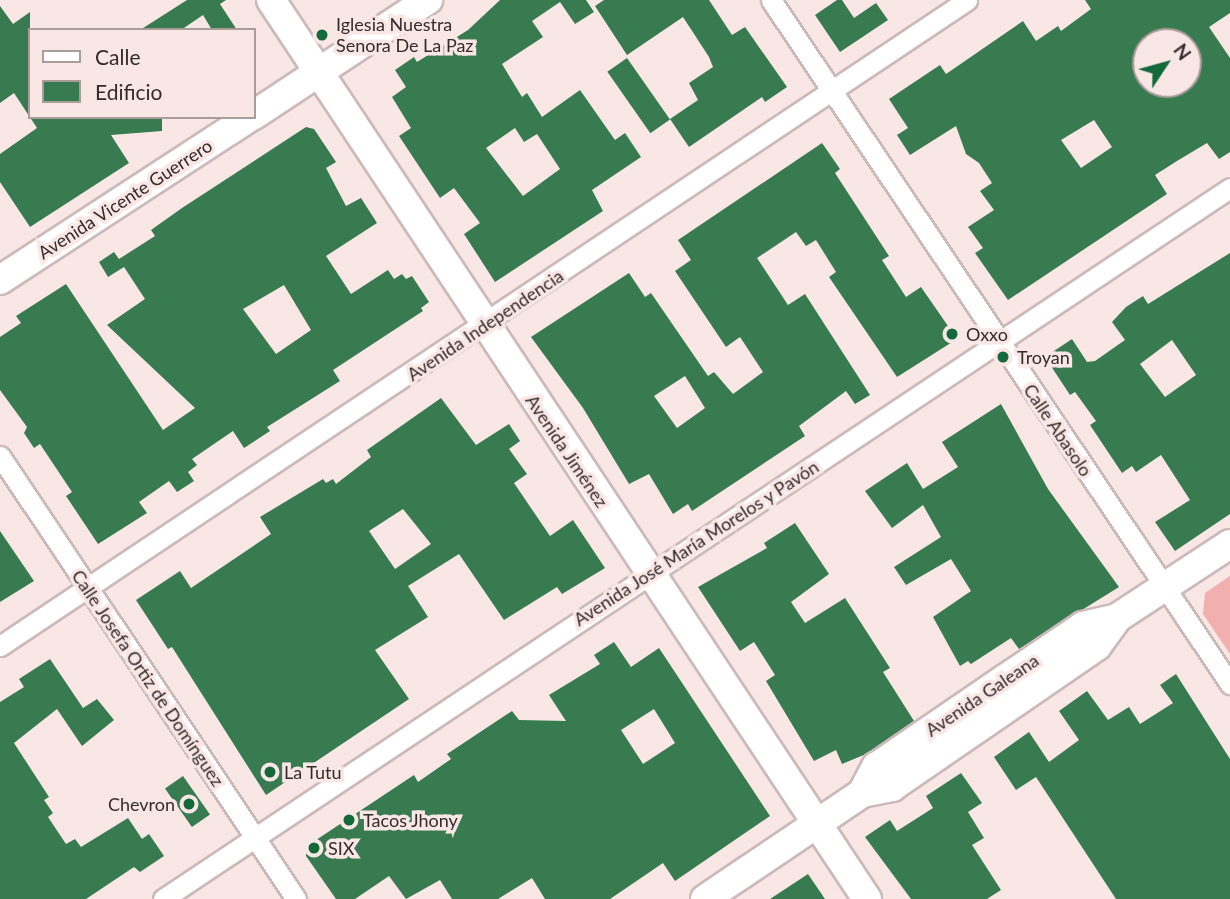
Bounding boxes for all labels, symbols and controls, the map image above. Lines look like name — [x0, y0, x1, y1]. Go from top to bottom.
place label: Iglesia Nuestra Senora De La Paz — [336, 14, 474, 56]
marker: Iglesia Nuestra Senora De La Paz — [314, 27, 330, 43]
legend — [28, 28, 256, 119]
north arrow — [1132, 28, 1202, 98]
text: N — [1169, 39, 1196, 64]
text: Calle — [95, 44, 140, 69]
text: Edificio — [95, 79, 162, 104]
street label: Avenida Vicente Guerrero — [34, 134, 216, 264]
street label: Avenida Independencia — [403, 265, 567, 385]
place label: Oxxo — [966, 323, 1008, 345]
marker: Oxxo — [944, 326, 960, 342]
place label: Troyan — [1017, 346, 1070, 368]
marker: Troyan — [995, 349, 1011, 365]
street label: Calle Abasolo — [1019, 380, 1097, 480]
street label: Avenida Jiménez — [521, 390, 613, 512]
street label: Avenida José María Morelos y Pavón — [569, 455, 823, 631]
street label: Calle Josefa Ortiz de Domínguez — [67, 565, 229, 791]
street label: Avenida Galeana — [921, 649, 1043, 741]
place label: La Tutu — [284, 761, 342, 783]
marker: La Tutu — [262, 764, 278, 780]
place label: Chevron — [108, 793, 175, 815]
marker: Chevron — [181, 796, 197, 812]
place label: Tacos Jhony — [363, 809, 458, 831]
marker: Tacos Jhony — [341, 812, 357, 828]
place label: SIX — [328, 837, 354, 859]
marker: SIX — [306, 840, 322, 856]

